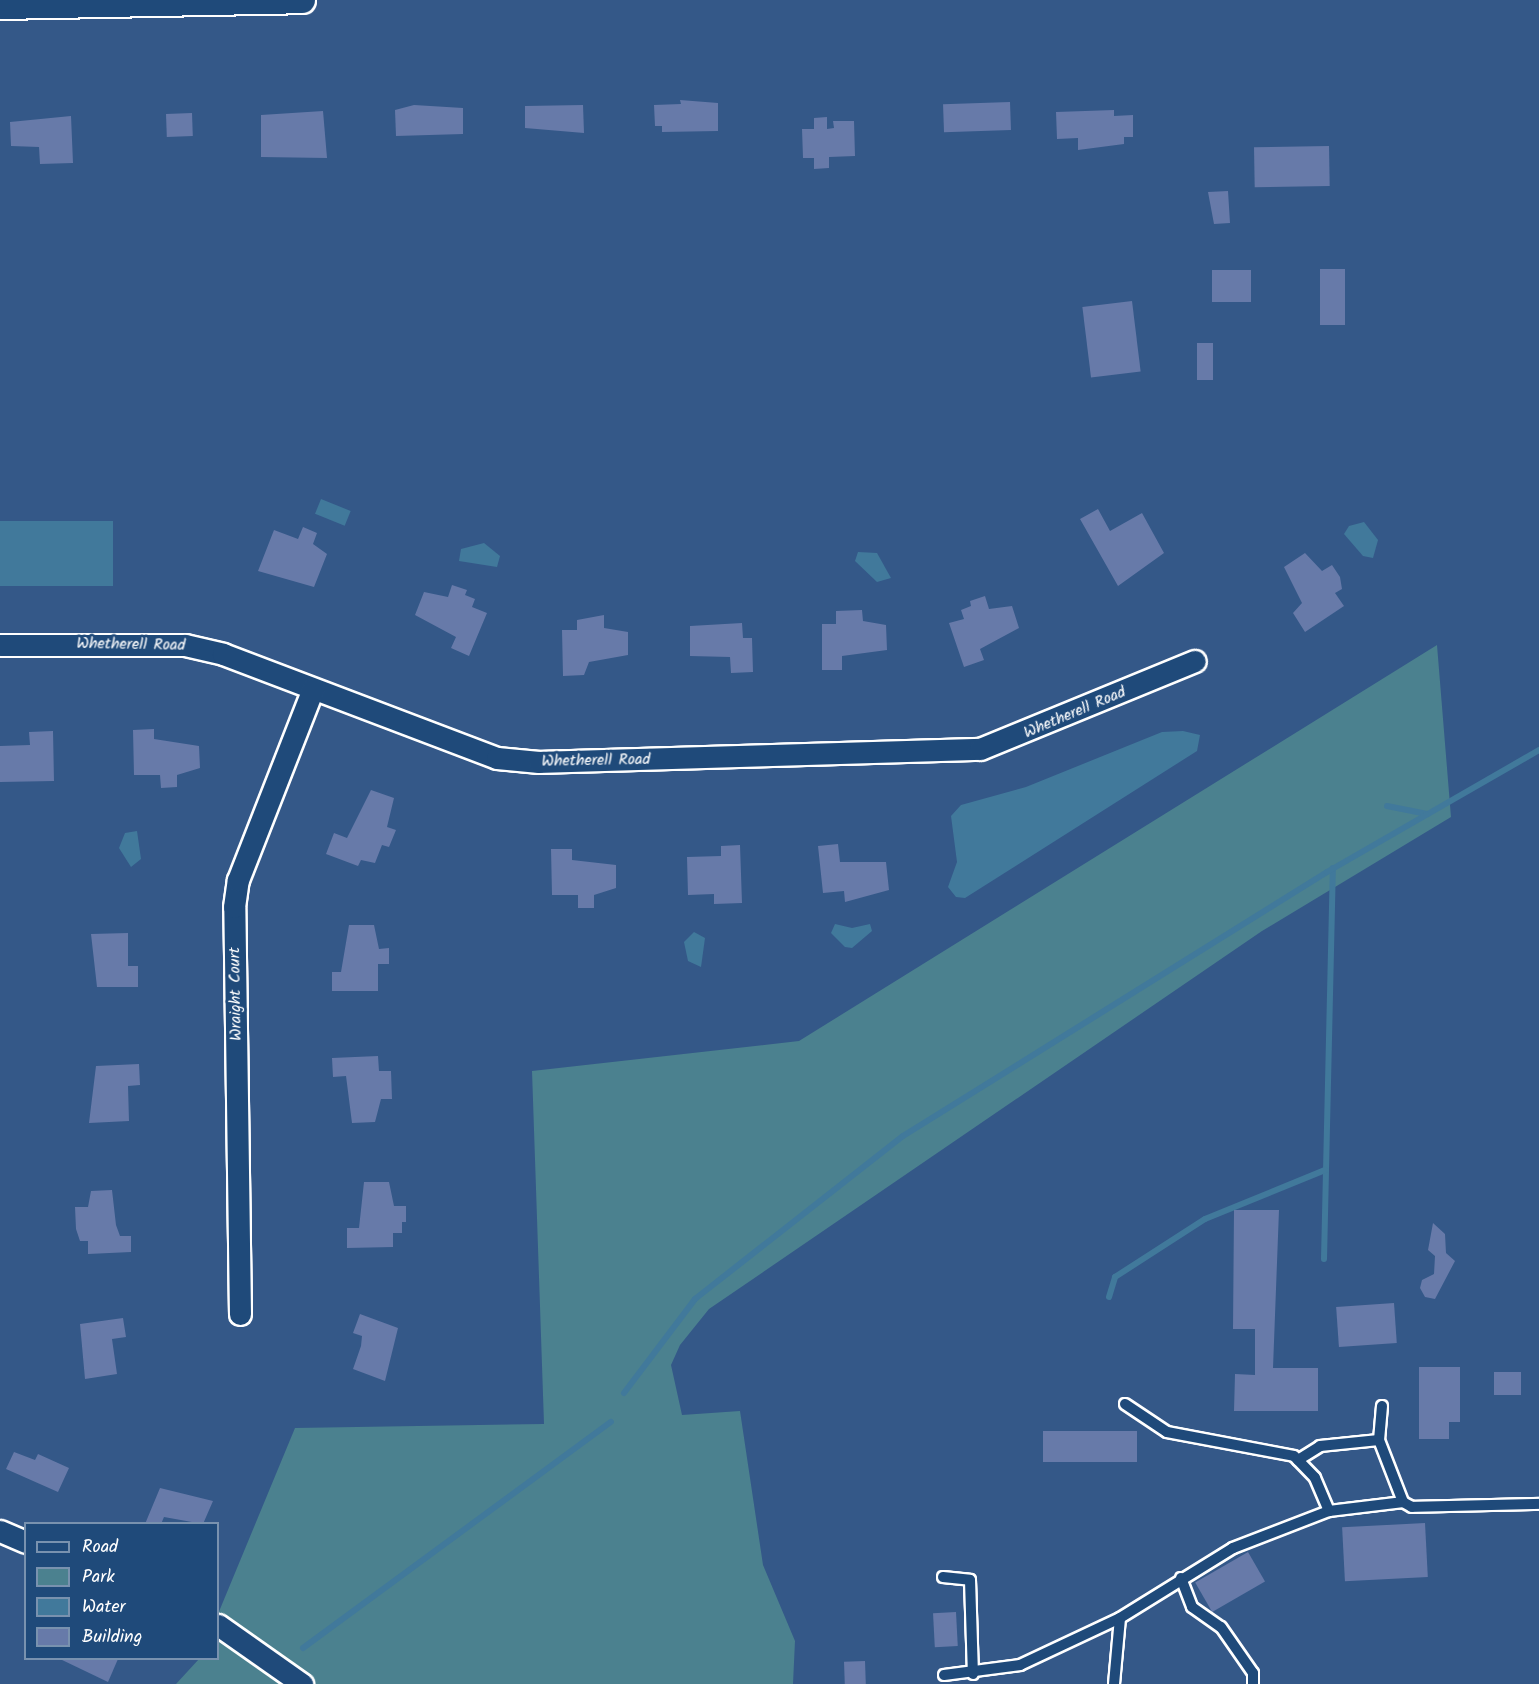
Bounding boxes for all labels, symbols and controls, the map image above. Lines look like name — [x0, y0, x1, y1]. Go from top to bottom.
street label: Whetherell Road — [76, 634, 186, 656]
street label: Whetherell Road — [1021, 683, 1129, 743]
street label: Whetherell Road — [541, 750, 651, 772]
street label: Wraight Court — [226, 947, 246, 1041]
legend — [24, 1522, 219, 1660]
text: Road — [82, 1533, 118, 1562]
text: Park — [82, 1563, 115, 1592]
text: Water — [82, 1593, 126, 1622]
text: Building — [82, 1623, 142, 1652]

